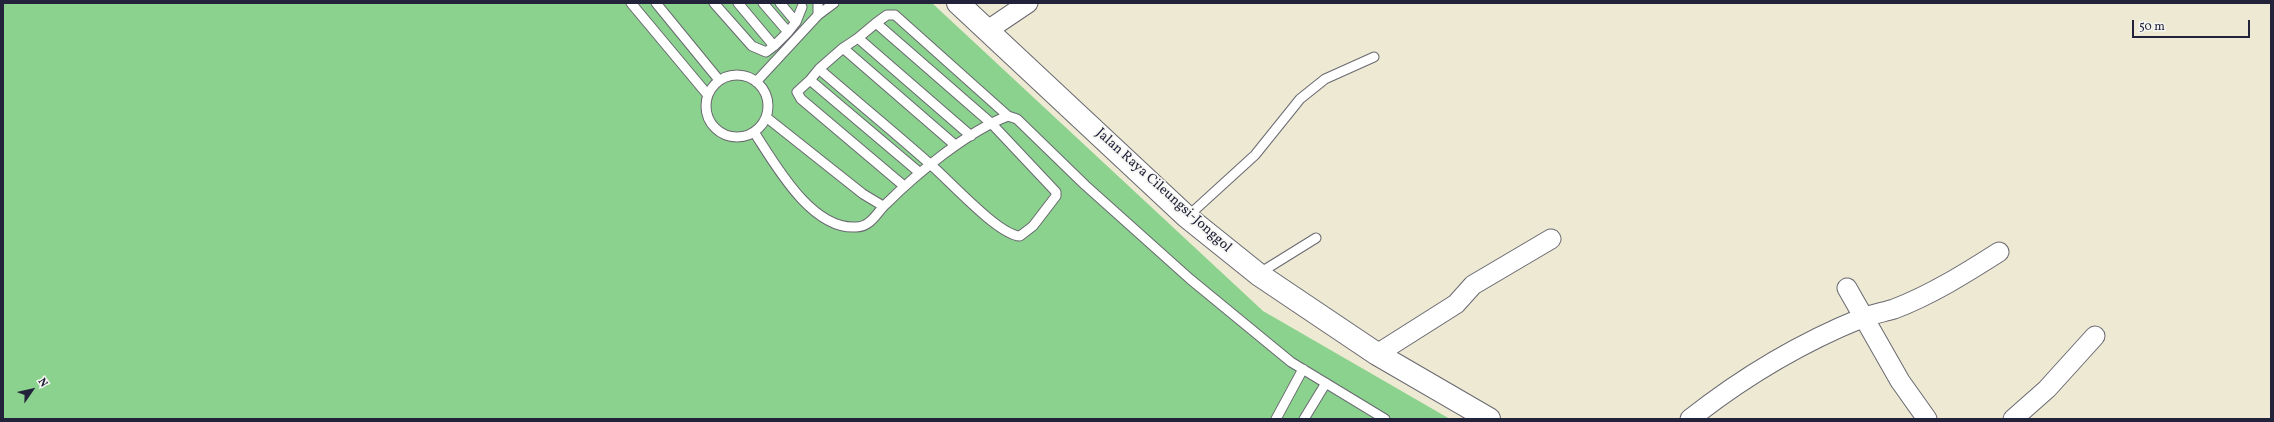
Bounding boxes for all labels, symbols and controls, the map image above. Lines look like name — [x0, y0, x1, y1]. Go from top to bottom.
scale bar — [2134, 12, 2252, 38]
text: 50 m — [2139, 19, 2165, 35]
street label: Jalan Raya Cileungsi-Jonggol — [1092, 125, 1234, 257]
north arrow — [12, 370, 52, 410]
text: N — [34, 376, 51, 391]

